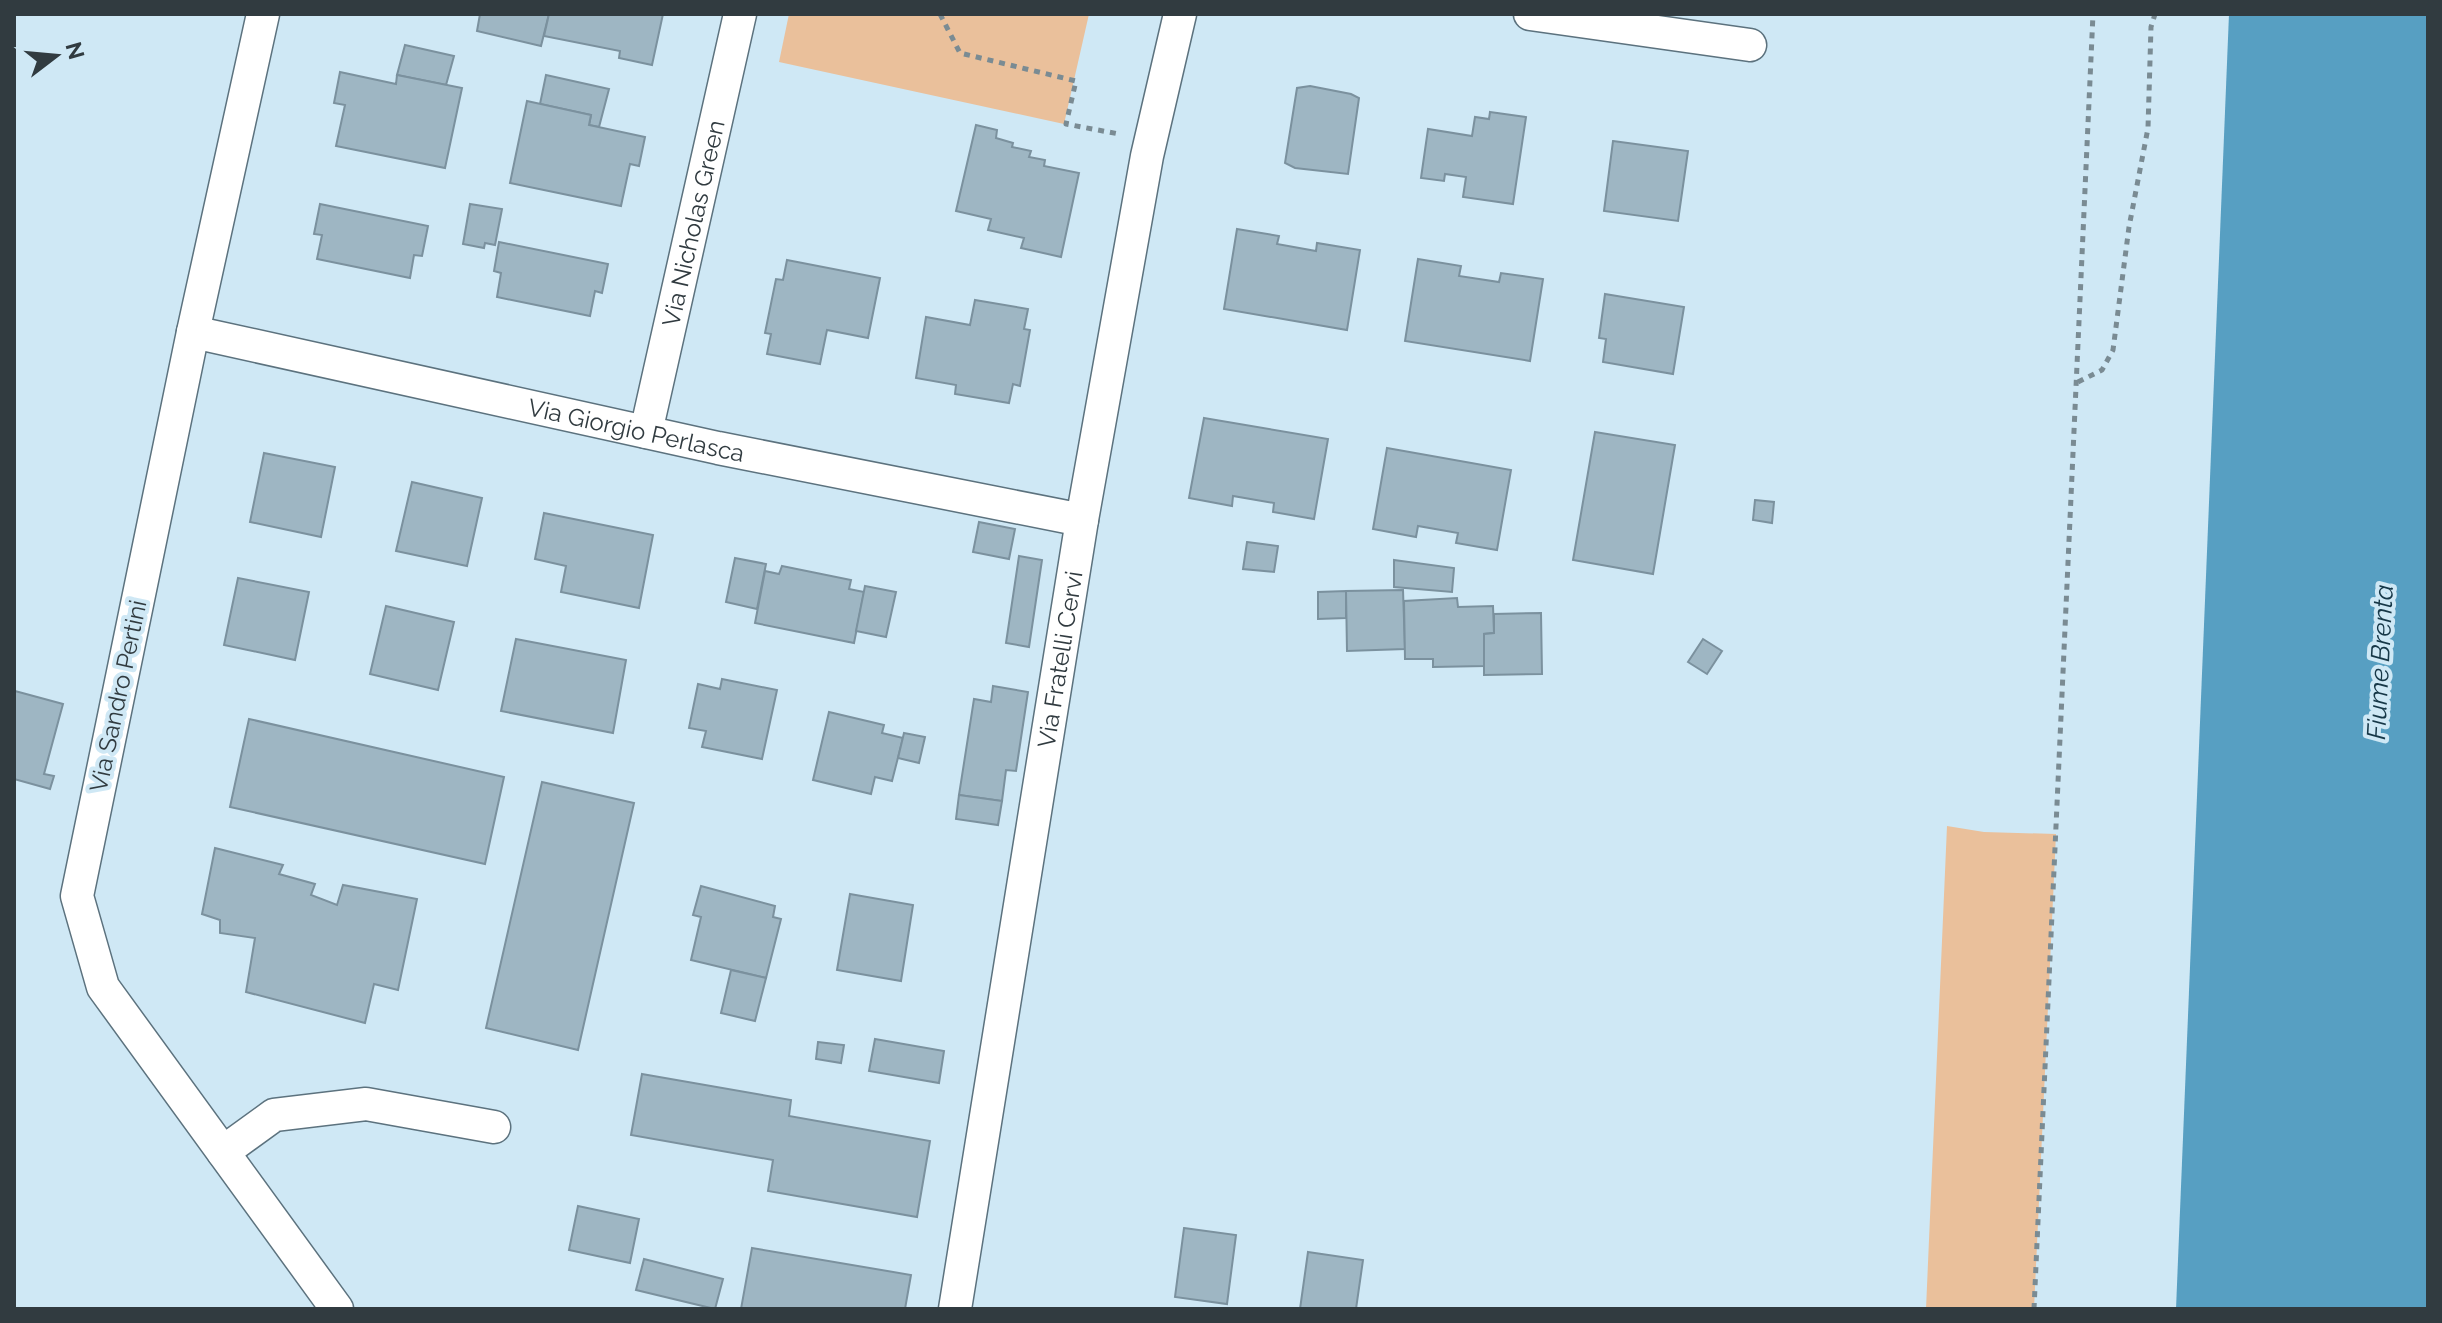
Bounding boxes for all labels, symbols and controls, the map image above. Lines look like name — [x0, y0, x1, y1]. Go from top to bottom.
north arrow — [16, 16, 96, 96]
text: N — [60, 39, 90, 62]
street label: Via Nicholas Green — [656, 117, 730, 329]
street label: Via Giorgio Perlasca — [525, 392, 747, 467]
street label: Via Fratelli Cervi — [1031, 569, 1088, 750]
water label: Fiume Brenta — [2361, 584, 2399, 740]
street label: Via Sandro Pertini — [83, 597, 153, 795]

